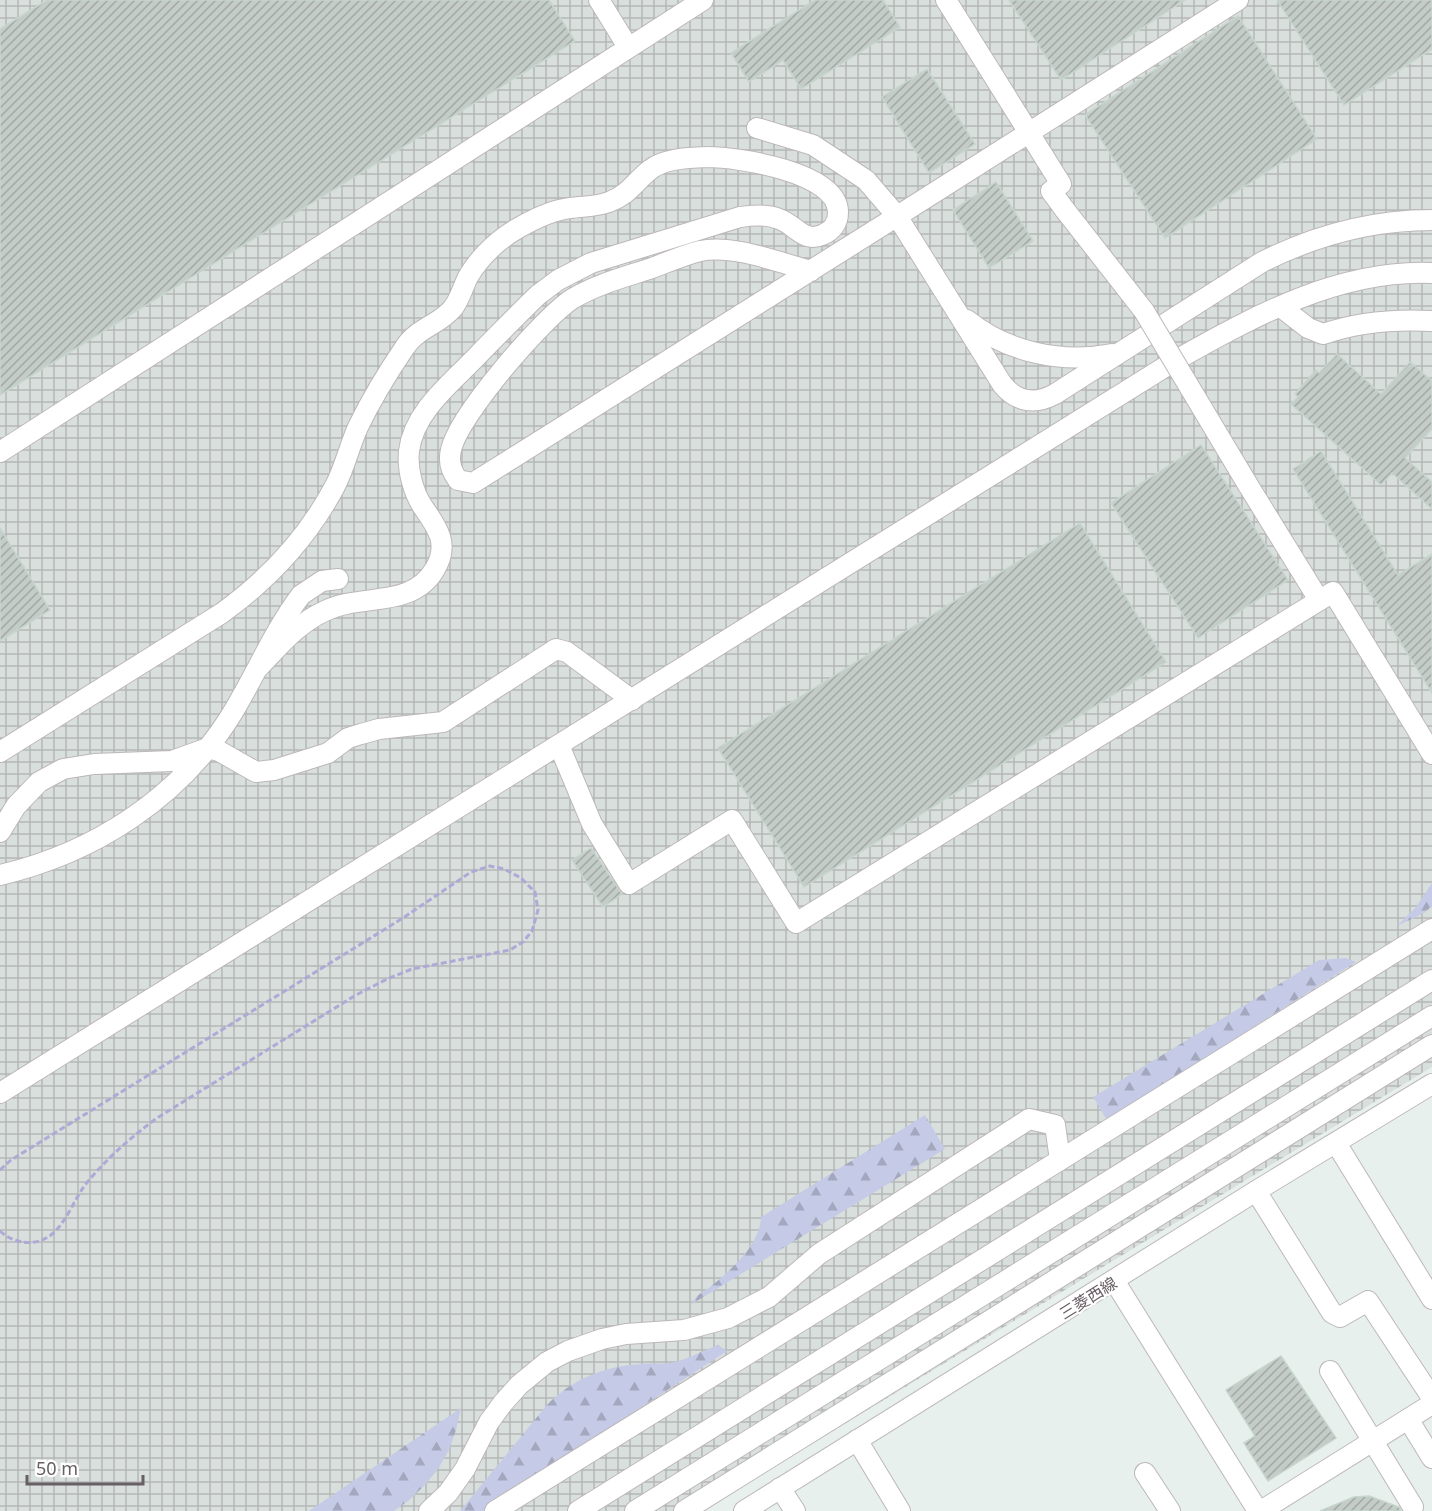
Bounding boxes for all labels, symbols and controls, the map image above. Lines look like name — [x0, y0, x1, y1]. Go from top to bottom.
street label: 三菱西線 — [1055, 1272, 1121, 1324]
scale bar — [27, 1448, 142, 1486]
text: 50 m — [36, 1456, 78, 1480]

